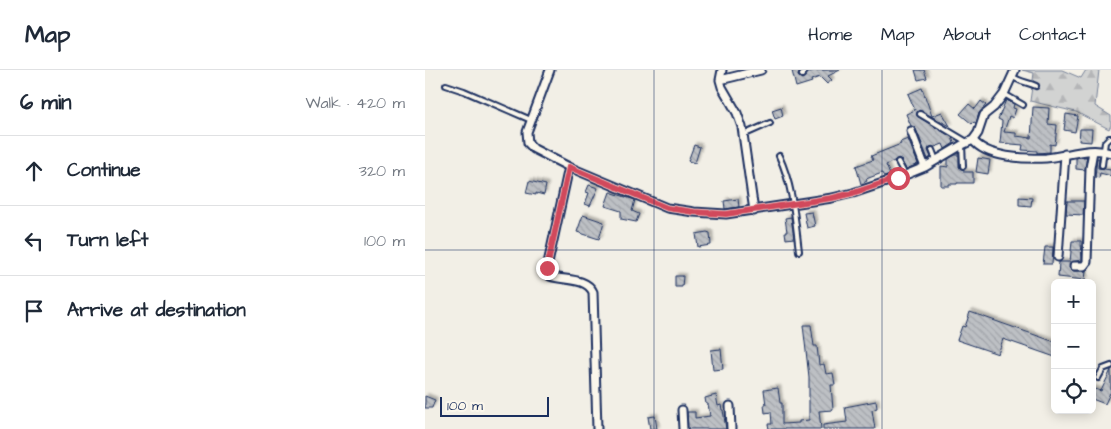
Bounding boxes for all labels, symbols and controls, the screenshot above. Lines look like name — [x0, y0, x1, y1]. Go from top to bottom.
text: Map — [25, 18, 70, 52]
text: Home — [808, 22, 853, 47]
text: Map — [881, 22, 915, 47]
text: About — [943, 22, 991, 47]
text: Contact — [1019, 22, 1086, 47]
text: 6 min — [20, 88, 72, 117]
text: Walk · 420 m — [305, 92, 405, 114]
icon: ahead — [20, 157, 48, 185]
text: Continue — [67, 157, 141, 184]
text: 320 m — [359, 160, 405, 182]
route start — [887, 167, 910, 190]
icon: left — [20, 227, 48, 255]
text: Turn left — [67, 227, 148, 254]
text: 100 m — [364, 230, 405, 252]
route end — [536, 257, 559, 280]
map controls — [1051, 279, 1096, 414]
button: + — [1051, 279, 1096, 324]
icon: arrive — [20, 297, 48, 325]
text: Arrive at destination — [67, 297, 246, 324]
button: − — [1051, 324, 1096, 369]
button: locate — [1051, 369, 1096, 414]
scale bar — [440, 394, 549, 417]
text: 100 m — [447, 396, 483, 416]

